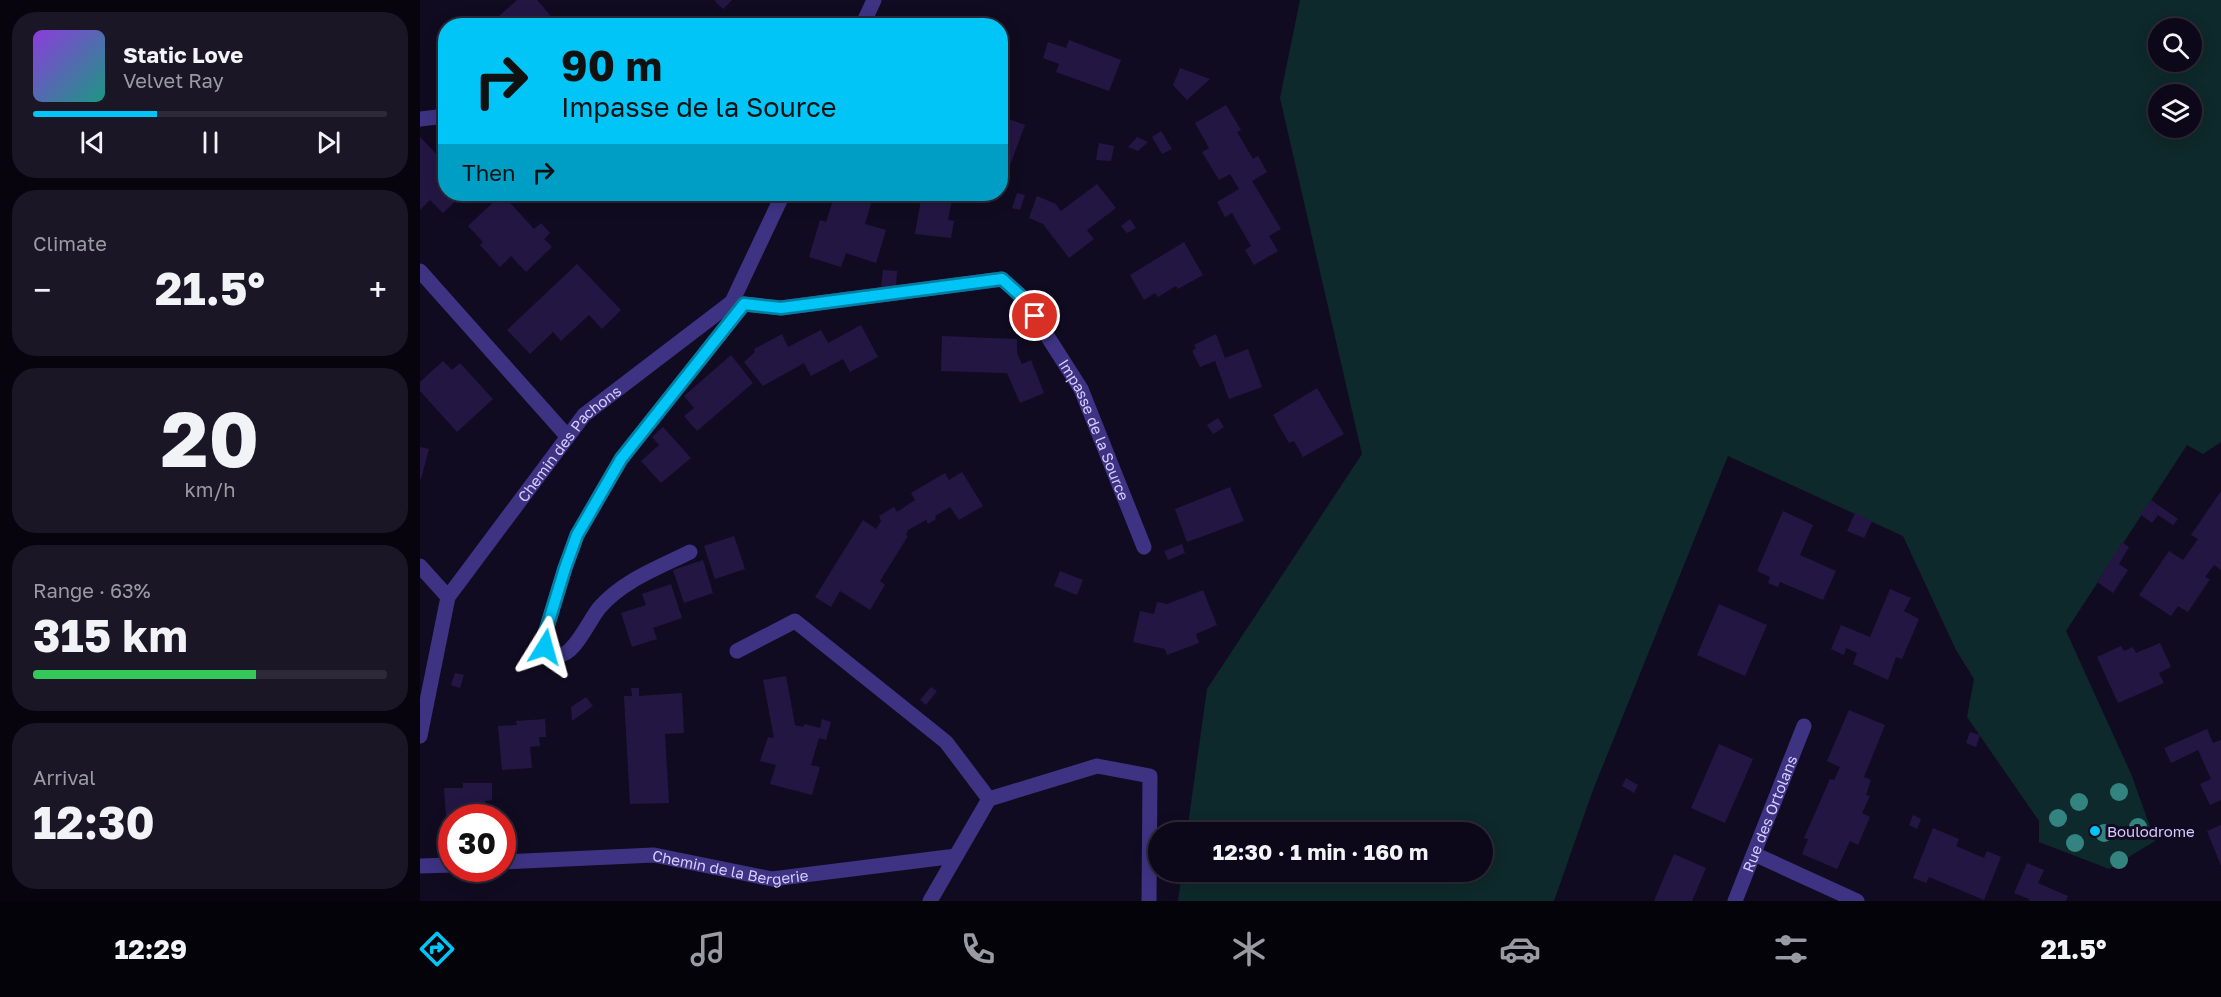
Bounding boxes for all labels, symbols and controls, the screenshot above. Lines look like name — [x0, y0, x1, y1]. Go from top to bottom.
map controls — [2148, 18, 2202, 138]
button: search — [2148, 18, 2202, 72]
text: 90 m — [561, 40, 662, 90]
text: Static Love — [123, 41, 243, 68]
icon: right — [462, 42, 540, 120]
text: Velvet Ray — [123, 68, 224, 92]
button: layers — [2148, 84, 2202, 138]
text: Impasse de la Source — [561, 91, 836, 123]
icon: previous — [76, 126, 109, 159]
icon: pause — [194, 126, 227, 159]
icon: next — [312, 126, 345, 159]
icon: right — [527, 156, 560, 189]
text: Then — [462, 159, 515, 186]
text: Climate — [33, 231, 107, 255]
text: 21.5° — [155, 261, 265, 315]
text: − — [33, 270, 51, 309]
text: + — [369, 270, 387, 309]
pin — [1009, 290, 1060, 341]
icon: arrive — [1018, 299, 1051, 332]
street label: Impasse de la Source — [1055, 356, 1134, 503]
street label: Chemin des Pachons — [513, 381, 624, 505]
text: 20 — [161, 391, 259, 484]
text: km/h — [185, 477, 235, 501]
text: Range · 63% — [33, 578, 151, 602]
text: 315 km — [33, 608, 188, 662]
position arrow — [513, 615, 577, 679]
street label: Rue des Ortolans — [1738, 753, 1801, 874]
text: Arrival — [33, 765, 96, 789]
text: 12:30 — [33, 795, 155, 849]
speed limit sign: 30 — [438, 804, 516, 882]
place label: Boulodrome — [2107, 822, 2195, 840]
marker: Boulodrome — [2088, 824, 2102, 838]
text: 12:30 · 1 min · 160 m — [1213, 838, 1428, 865]
street label: Chemin de la Bergerie — [651, 846, 810, 888]
icon: directions — [416, 928, 458, 970]
icon: music — [687, 928, 729, 970]
icon: phone — [957, 928, 999, 970]
icon: climate — [1228, 928, 1270, 970]
icon: car — [1499, 928, 1541, 970]
icon: filters — [1770, 928, 1812, 970]
text: 12:29 — [114, 933, 187, 965]
text: 21.5° — [2041, 933, 2107, 965]

